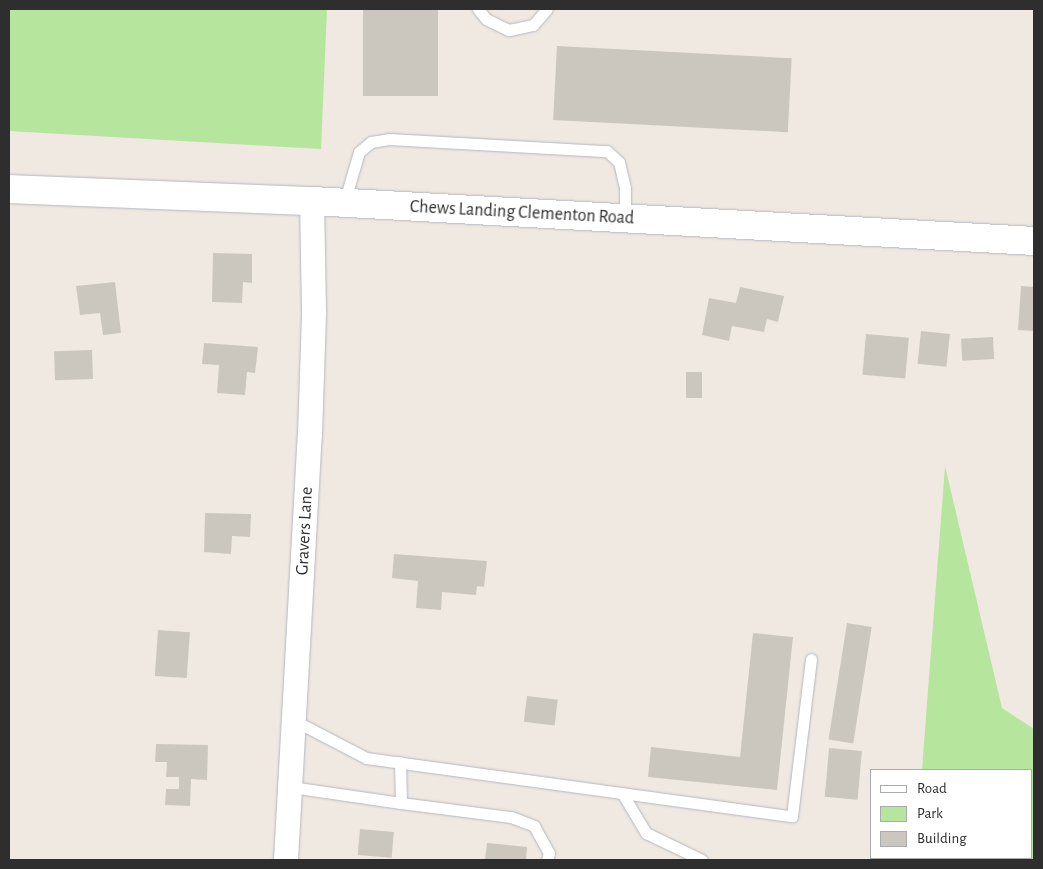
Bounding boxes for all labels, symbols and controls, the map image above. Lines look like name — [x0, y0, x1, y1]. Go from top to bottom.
street label: Chews Landing Clementon Road — [409, 196, 635, 230]
street label: Gravers Lane — [292, 486, 318, 576]
legend — [870, 769, 1033, 859]
text: Road — [917, 781, 947, 796]
text: Park — [917, 806, 943, 821]
text: Building — [917, 831, 967, 846]

